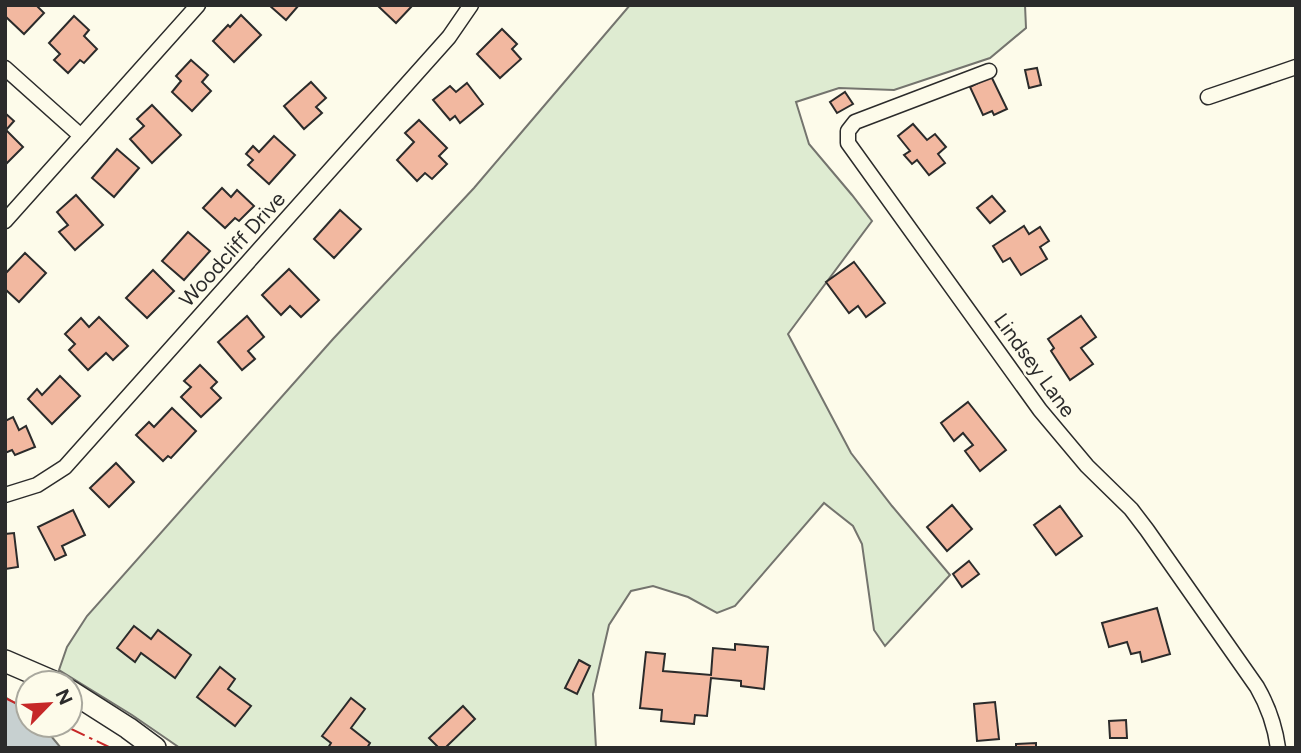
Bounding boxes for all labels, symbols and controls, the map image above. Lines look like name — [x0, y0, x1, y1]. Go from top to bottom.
street label: Woodcliff Drive — [174, 186, 290, 312]
street label: Lindsey Lane — [989, 308, 1081, 422]
north arrow — [14, 669, 84, 739]
text: N — [50, 686, 77, 709]

